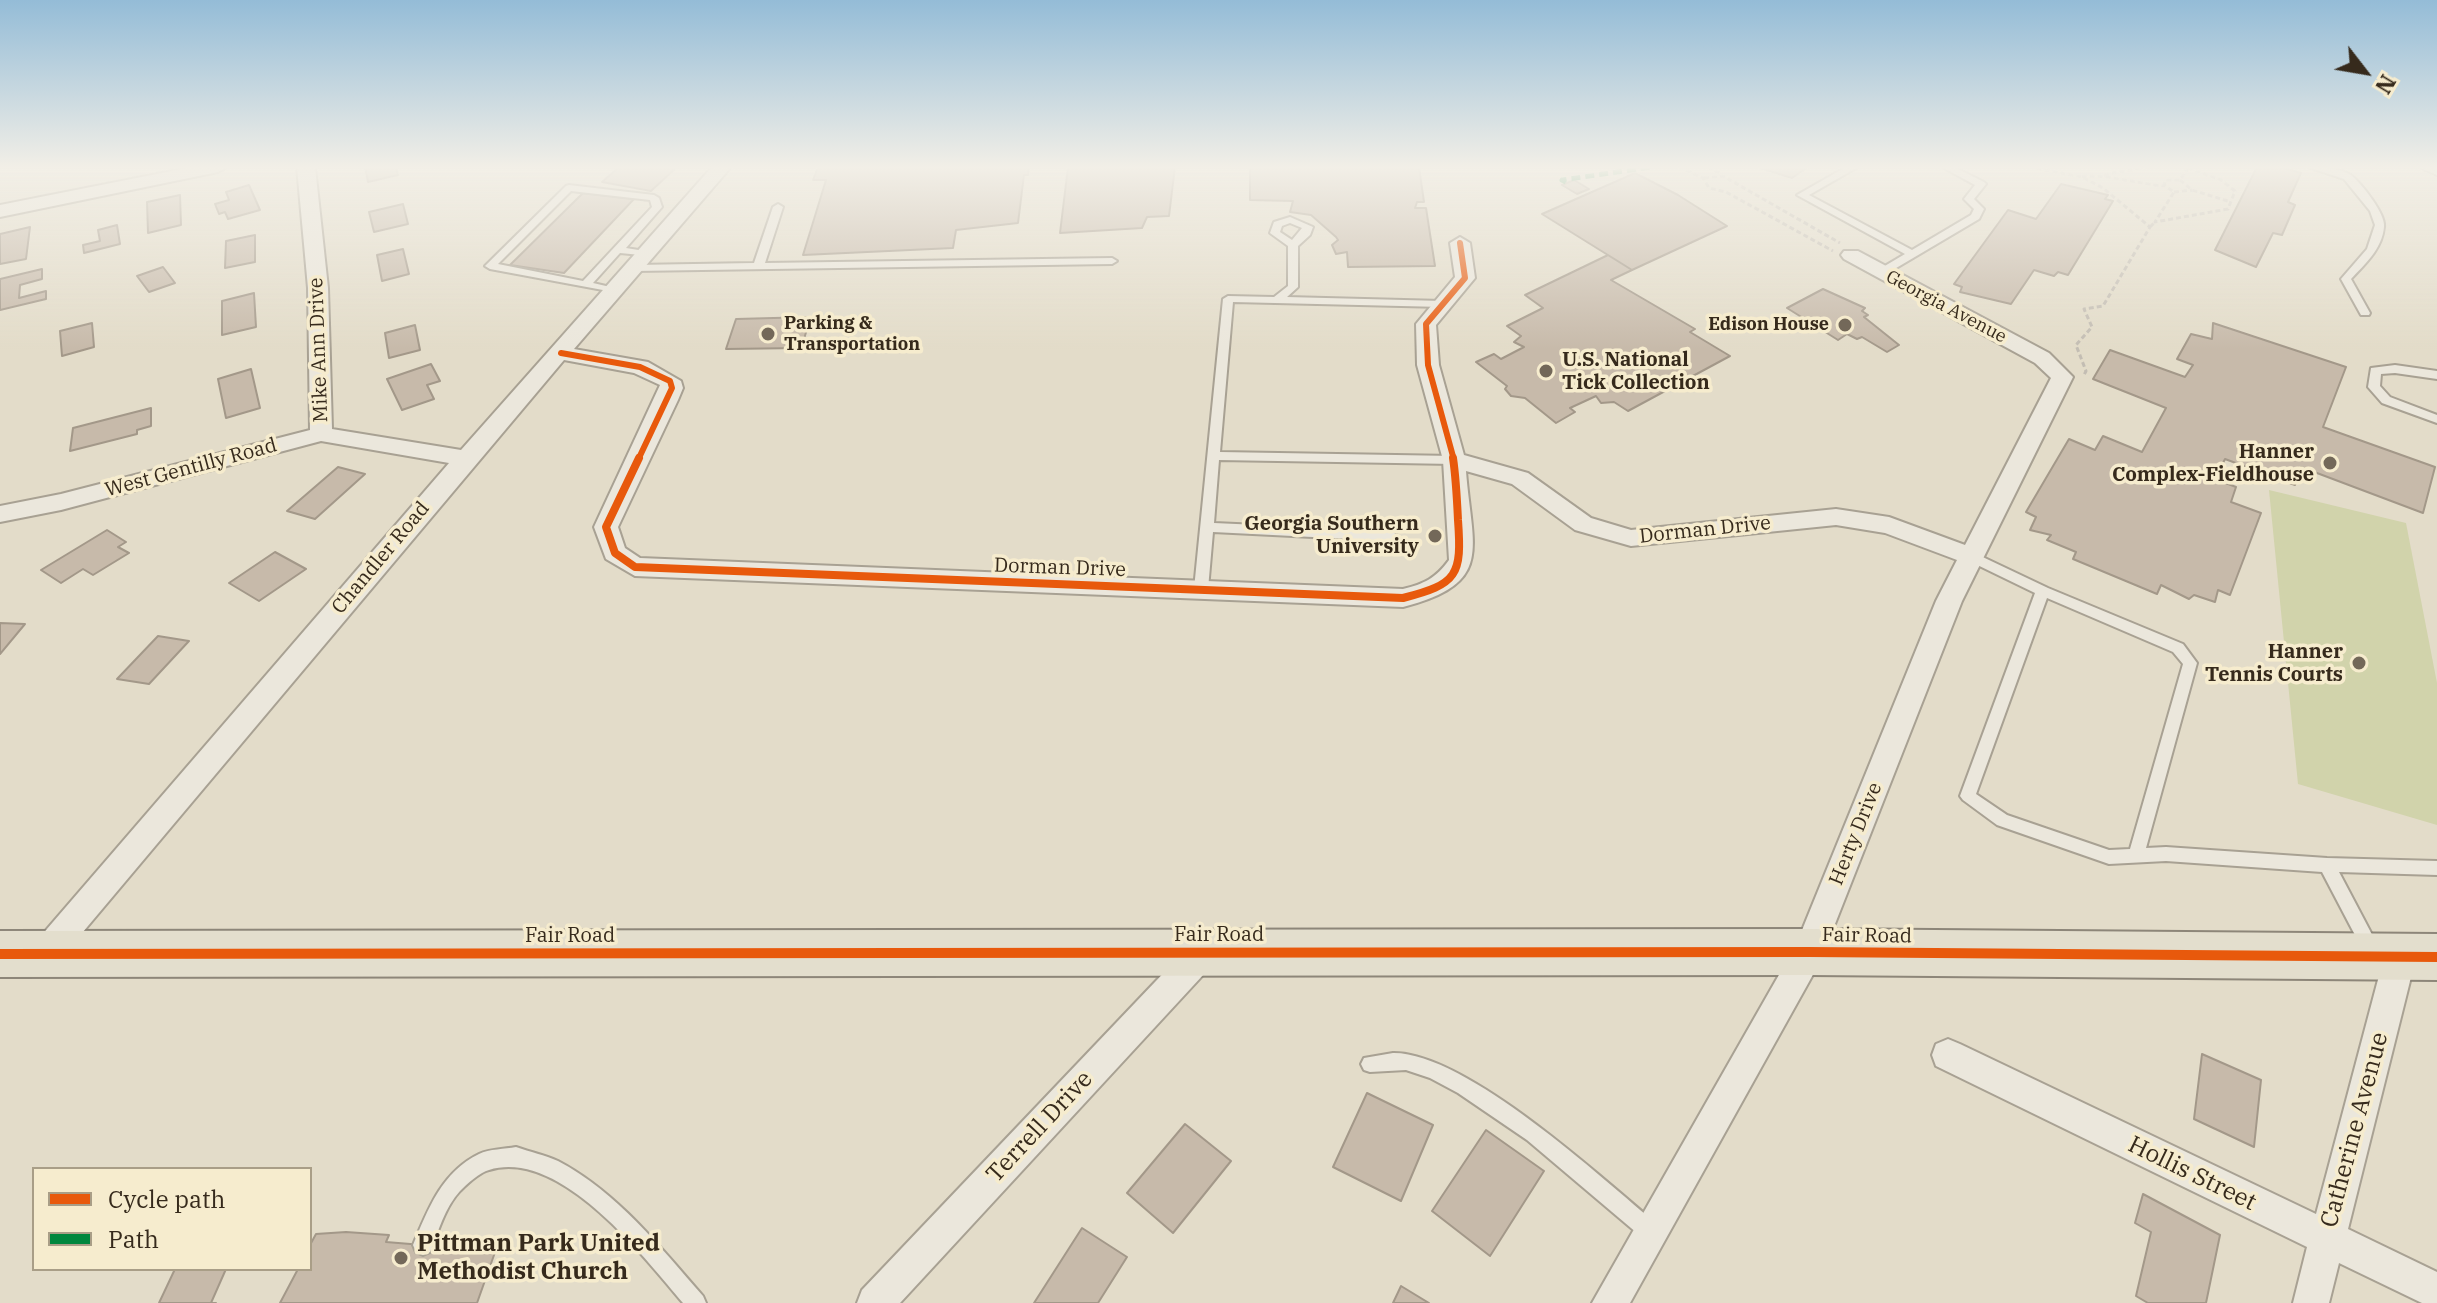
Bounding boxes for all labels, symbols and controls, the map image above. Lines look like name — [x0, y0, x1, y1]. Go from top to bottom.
north arrow — [2325, 32, 2405, 112]
text: N — [2369, 70, 2403, 100]
street label: Georgia Avenue — [1882, 266, 2010, 348]
street label: Mike Ann Drive — [304, 277, 334, 423]
place label: Parking & Transportation — [784, 313, 920, 356]
place label: Edison House — [1708, 314, 1829, 336]
marker: Edison House — [1836, 316, 1854, 334]
marker: Parking & Transportation — [759, 325, 777, 343]
place label: U.S. National Tick Collection — [1562, 348, 1710, 395]
marker: U.S. National Tick Collection — [1537, 362, 1555, 380]
street label: West Gentilly Road — [103, 434, 279, 502]
place label: Hanner Complex-Fieldhouse — [2112, 440, 2314, 487]
marker: Hanner Complex-Fieldhouse — [2321, 454, 2339, 472]
street label: Chandler Road — [327, 497, 435, 619]
street label: Dorman Drive — [1638, 511, 1772, 549]
place label: Georgia Southern University — [1244, 512, 1419, 559]
marker: Georgia Southern University — [1426, 527, 1444, 545]
street label: Dorman Drive — [994, 554, 1126, 582]
place label: Hanner Tennis Courts — [2205, 640, 2343, 687]
marker: Hanner Tennis Courts — [2350, 654, 2368, 672]
street label: Herty Drive — [1825, 779, 1887, 889]
street label: Fair Road — [1174, 923, 1264, 947]
street label: Fair Road — [1822, 923, 1912, 949]
street label: Fair Road — [525, 924, 615, 948]
street label: Catherine Avenue — [2315, 1029, 2395, 1231]
street label: Terrell Drive — [981, 1065, 1099, 1189]
street label: Hollis Street — [2123, 1131, 2261, 1217]
legend — [32, 1167, 312, 1271]
text: Cycle path — [108, 1183, 225, 1215]
text: Path — [108, 1223, 159, 1255]
place label: Pittman Park United Methodist Church — [417, 1230, 660, 1286]
marker: Pittman Park United Methodist Church — [392, 1249, 410, 1267]

